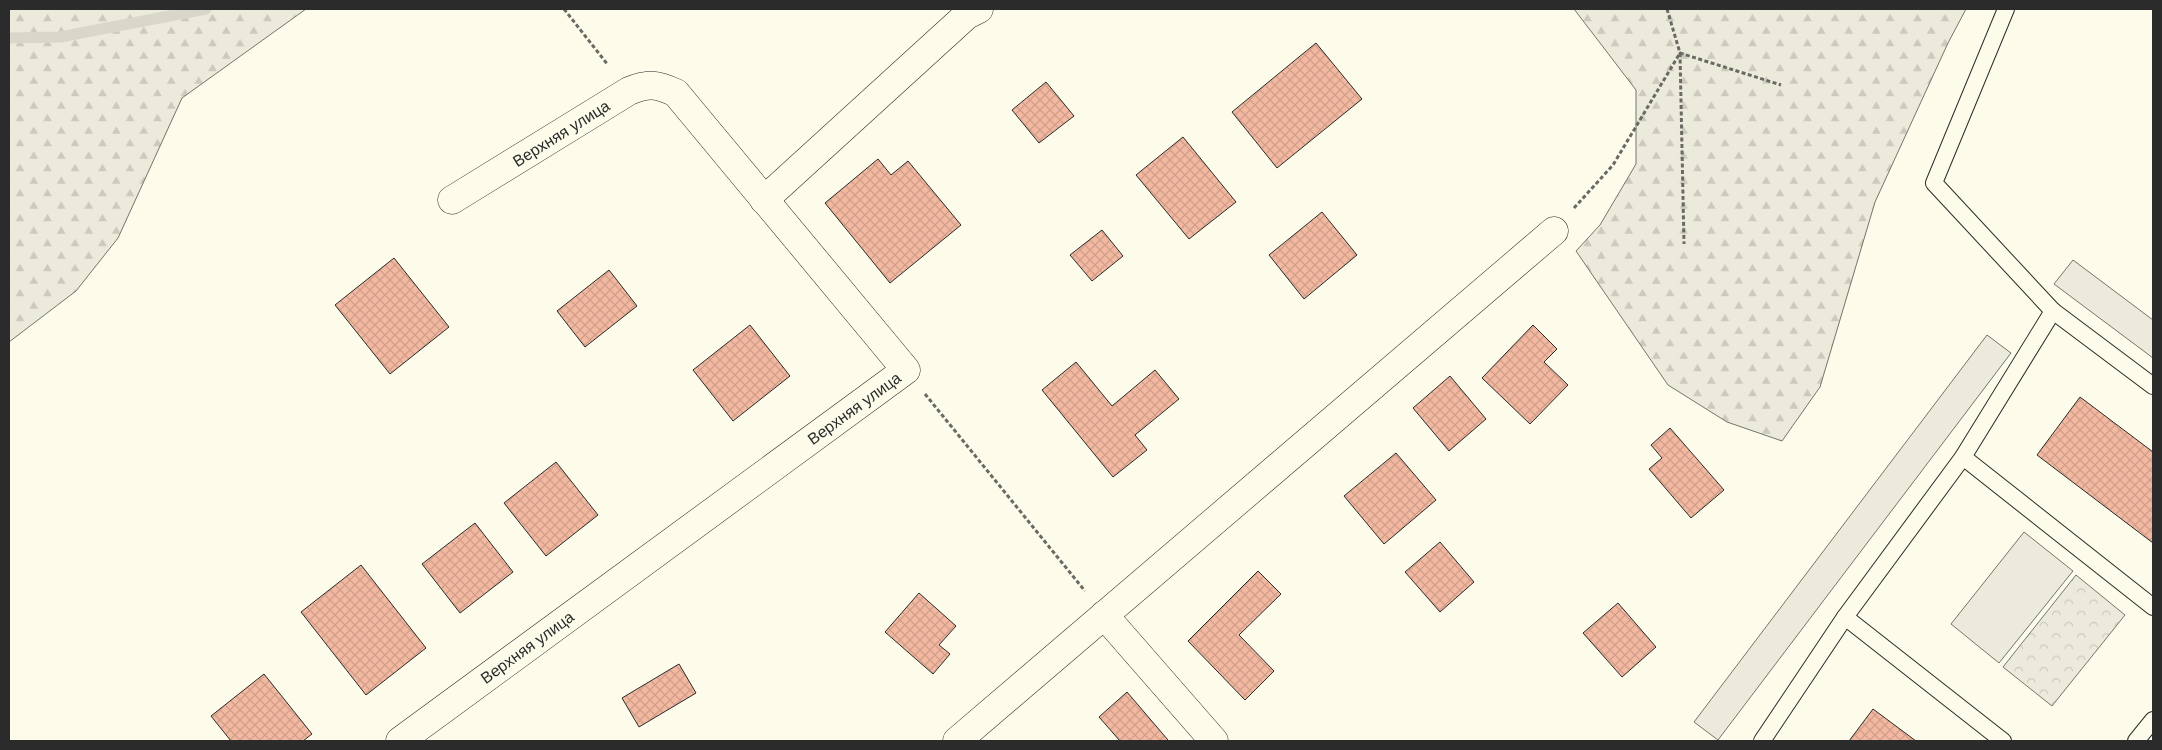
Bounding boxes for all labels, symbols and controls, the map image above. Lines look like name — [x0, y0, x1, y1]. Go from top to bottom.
street label: Верхняя улица — [509, 95, 614, 172]
street label: Верхняя улица — [803, 367, 905, 449]
street label: Верхняя улица — [476, 606, 578, 688]

